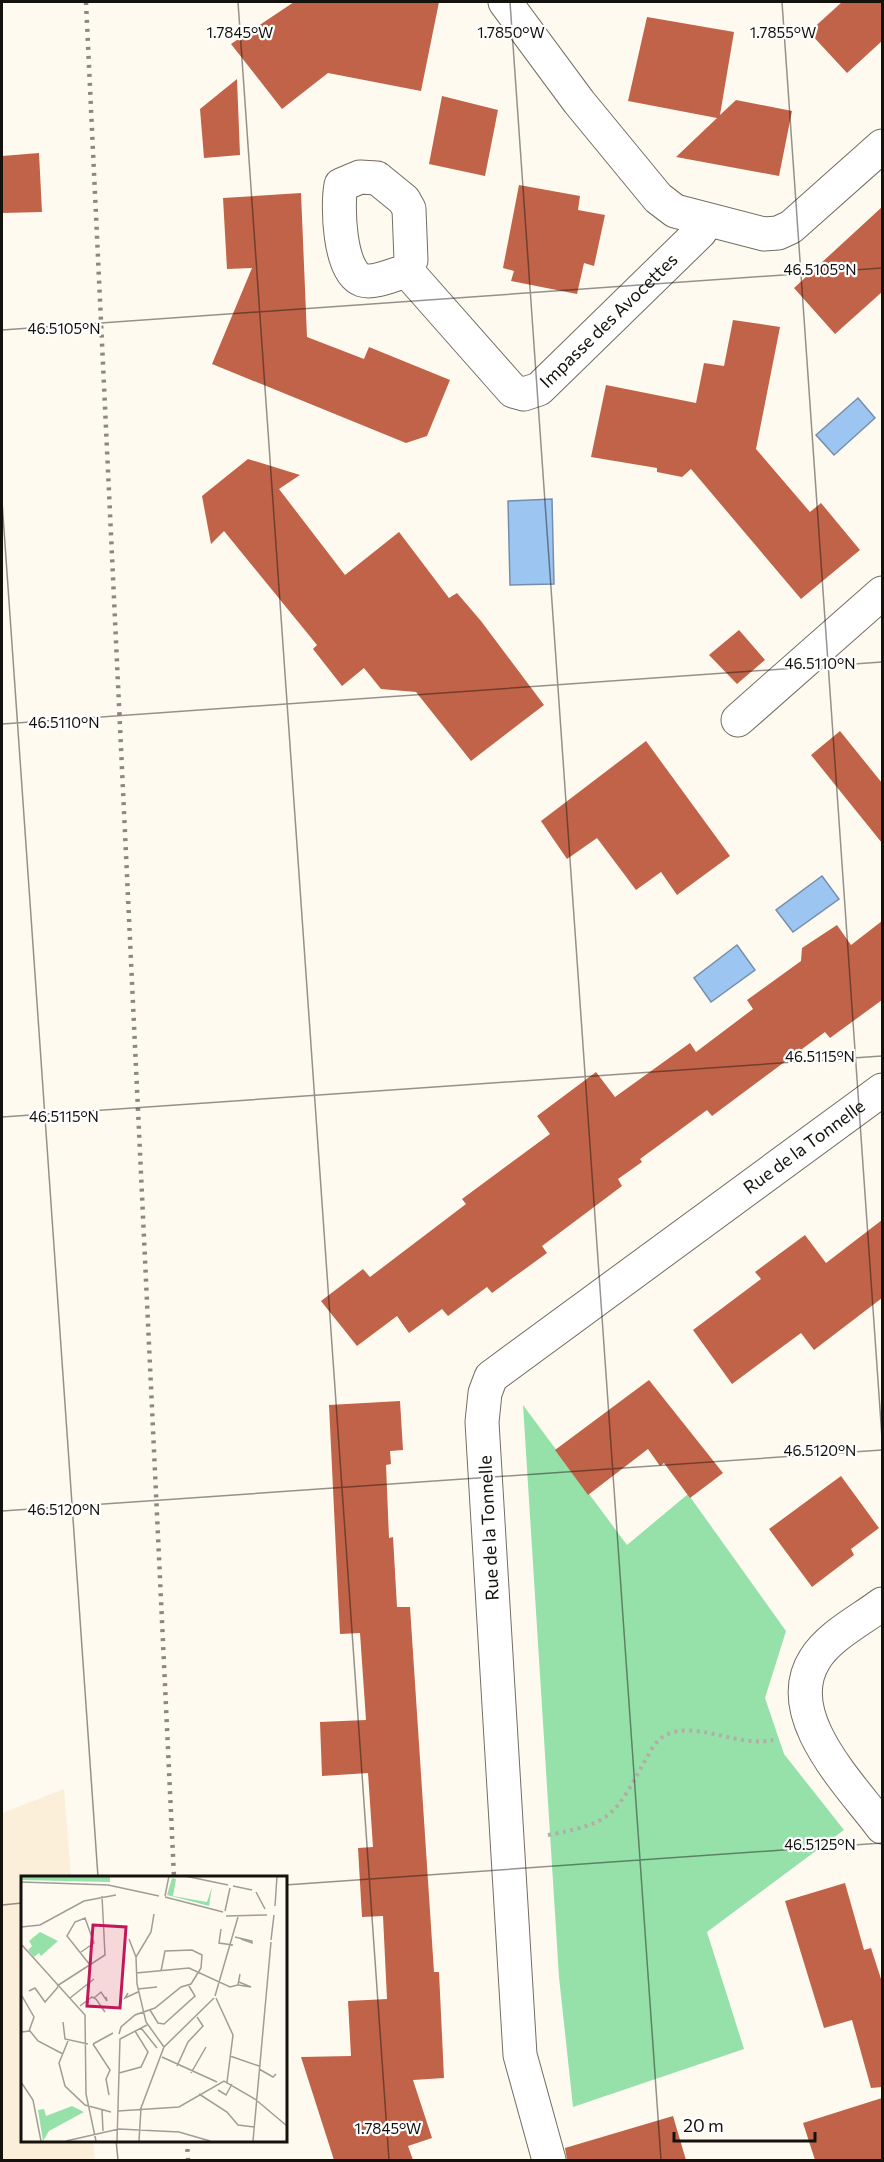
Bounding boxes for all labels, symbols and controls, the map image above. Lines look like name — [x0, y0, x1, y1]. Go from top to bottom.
text: 1.7845°W — [207, 23, 273, 41]
text: 1.7850°W — [477, 23, 545, 41]
text: 1.7855°W — [750, 23, 816, 41]
street label: Impasse des Avocettes — [535, 248, 682, 392]
text: 46.5105°N — [783, 260, 857, 278]
text: 46.5105°N — [27, 319, 101, 337]
text: 46.5110°N — [785, 654, 855, 672]
text: 46.5110°N — [29, 713, 99, 731]
text: 46.5115°N — [785, 1047, 855, 1065]
street label: Rue de la Tonnelle — [739, 1094, 869, 1198]
text: 46.5115°N — [29, 1107, 99, 1125]
text: 46.5120°N — [784, 1441, 856, 1459]
street label: Rue de la Tonnelle — [473, 1455, 503, 1601]
text: 46.5120°N — [28, 1500, 100, 1518]
text: 46.5125°N — [784, 1835, 856, 1853]
inset map — [21, 1876, 286, 2141]
scale bar — [674, 2105, 815, 2143]
text: 20 m — [683, 2114, 724, 2136]
text: 1.7845°W — [355, 2119, 421, 2137]

